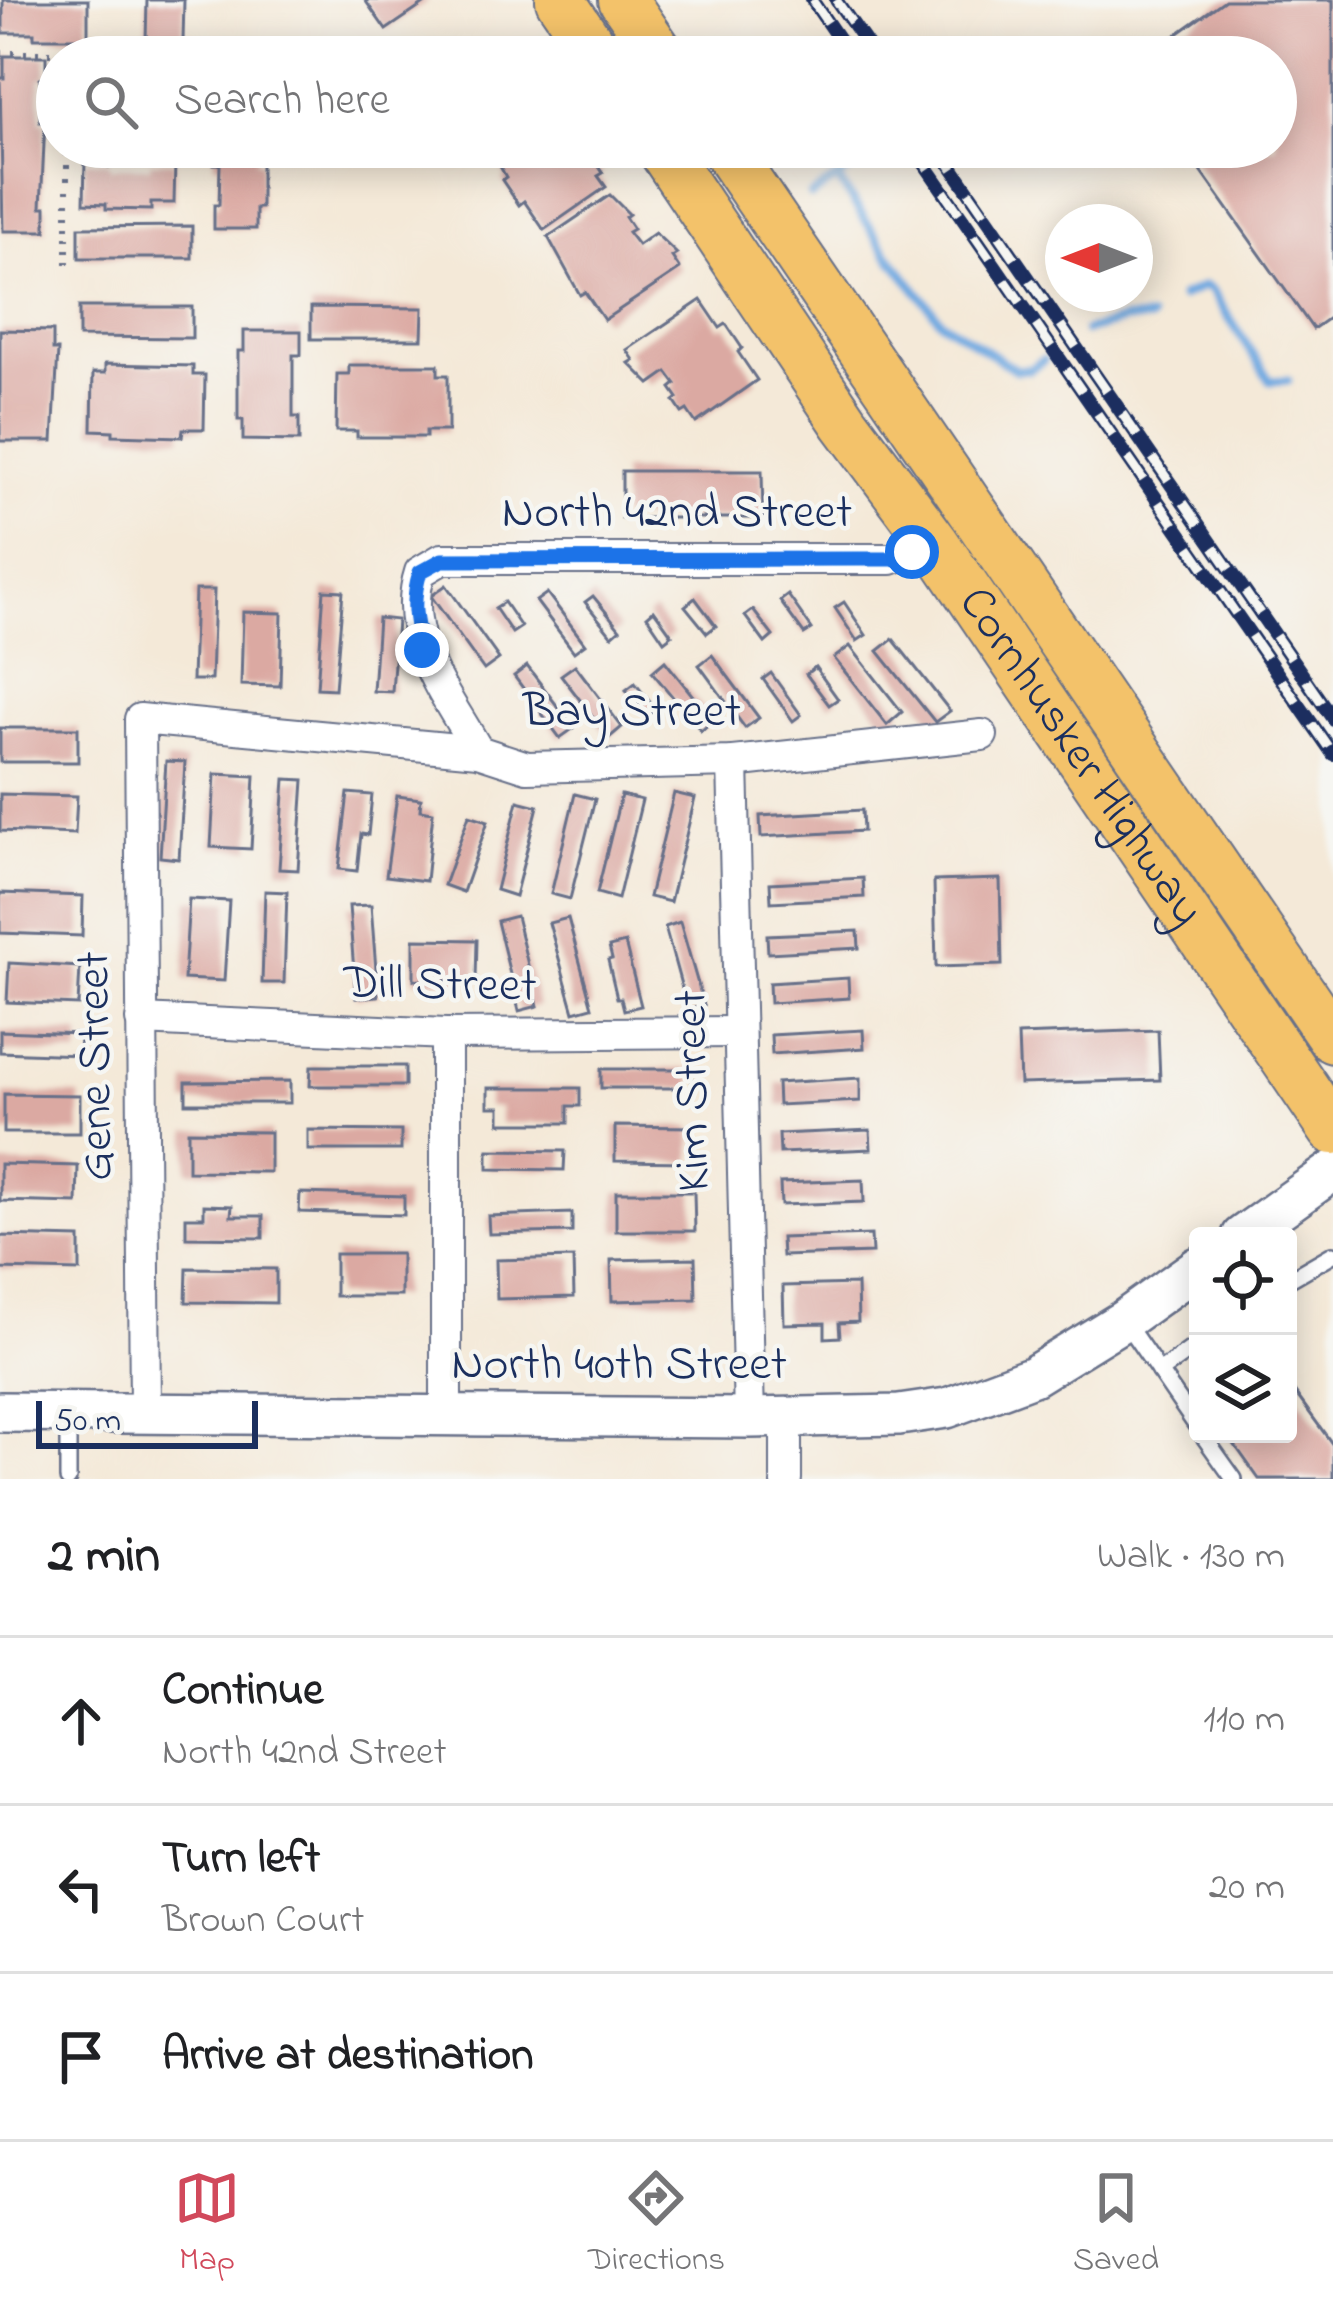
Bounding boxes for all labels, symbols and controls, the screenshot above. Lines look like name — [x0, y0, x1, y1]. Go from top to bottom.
search box — [36, 36, 1297, 168]
icon: search — [78, 69, 144, 135]
text: Search here — [174, 69, 390, 135]
north arrow — [1045, 204, 1153, 312]
street label: North 42nd Street — [502, 479, 852, 549]
route start — [885, 525, 939, 579]
street label: Cornhusker Highway — [940, 573, 1221, 941]
route end — [395, 623, 449, 677]
street label: Bay Street — [522, 678, 741, 748]
street label: Dill Street — [342, 949, 537, 1023]
street label: Gene Street — [60, 951, 134, 1181]
street label: Kim Street — [657, 989, 731, 1193]
map controls — [1189, 1227, 1297, 1443]
button: locate — [1189, 1227, 1297, 1335]
street label: North 40th Street — [451, 1331, 787, 1401]
button: layers — [1189, 1335, 1297, 1443]
scale bar — [36, 1395, 258, 1448]
text: 50 m — [54, 1398, 121, 1446]
text: 2 min — [48, 1520, 160, 1595]
text: Walk · 130 m — [1097, 1529, 1285, 1586]
text: Continue — [162, 1659, 323, 1725]
icon: ahead — [48, 1688, 114, 1754]
text: 110 m — [1203, 1692, 1285, 1749]
text: North 42nd Street — [162, 1725, 447, 1782]
text: Turn left — [162, 1827, 320, 1893]
icon: left — [48, 1856, 114, 1922]
text: 20 m — [1209, 1860, 1285, 1917]
text: Brown Court — [162, 1893, 364, 1950]
icon: arrive — [48, 2024, 114, 2090]
text: Arrive at destination — [162, 2024, 533, 2090]
tab: Map — [174, 2165, 240, 2285]
tab: Directions — [588, 2165, 725, 2285]
tab: Saved — [1073, 2165, 1159, 2285]

